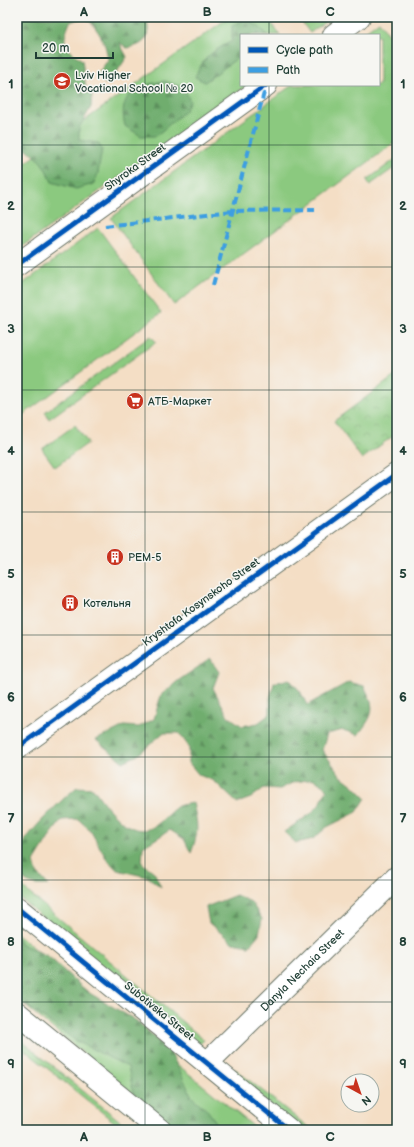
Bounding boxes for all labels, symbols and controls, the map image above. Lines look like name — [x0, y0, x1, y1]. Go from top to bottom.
text: A — [79, 4, 88, 20]
text: B — [202, 4, 212, 20]
text: C — [325, 4, 335, 20]
scale bar — [36, 34, 113, 60]
legend — [240, 34, 380, 86]
text: 20 m — [42, 41, 69, 56]
text: Cycle path — [276, 43, 333, 58]
text: Path — [276, 63, 301, 78]
place label: Lviv Higher Vocational School № 20 — [75, 69, 194, 95]
school or university icon: Lviv Higher Vocational School № 20 — [52, 71, 72, 91]
text: 1 — [8, 76, 14, 92]
text: 1 — [400, 76, 406, 92]
street label: Shyroka Street — [102, 140, 168, 193]
text: 2 — [7, 198, 15, 214]
text: 2 — [399, 198, 407, 214]
text: 3 — [7, 321, 15, 337]
text: 3 — [399, 321, 407, 337]
supermarket icon: АТБ-Маркет — [125, 391, 145, 411]
place label: АТБ-Маркет — [147, 395, 212, 408]
text: 4 — [7, 443, 15, 459]
text: 4 — [399, 443, 407, 459]
building icon: РЕМ-5 — [105, 547, 125, 567]
place label: РЕМ-5 — [128, 551, 162, 564]
street label: Kryshtofa Kosynskoho Street — [140, 555, 263, 649]
text: 5 — [7, 566, 15, 582]
text: 5 — [399, 566, 407, 582]
building icon: Котельня — [60, 593, 80, 613]
place label: Котельня — [83, 597, 131, 610]
text: 6 — [7, 689, 15, 705]
text: 6 — [399, 689, 407, 705]
text: 7 — [7, 811, 15, 827]
text: 7 — [399, 811, 407, 827]
street label: Danyla Nechaia Street — [258, 926, 347, 1014]
text: 8 — [7, 934, 15, 950]
text: 8 — [399, 934, 407, 950]
street label: Subotivska Street — [122, 979, 197, 1043]
text: 9 — [7, 1056, 15, 1072]
text: 9 — [399, 1056, 407, 1072]
north arrow — [340, 1073, 380, 1113]
text: N — [359, 1093, 373, 1108]
text: A — [79, 1129, 88, 1145]
text: B — [202, 1129, 212, 1145]
text: C — [325, 1129, 335, 1145]

